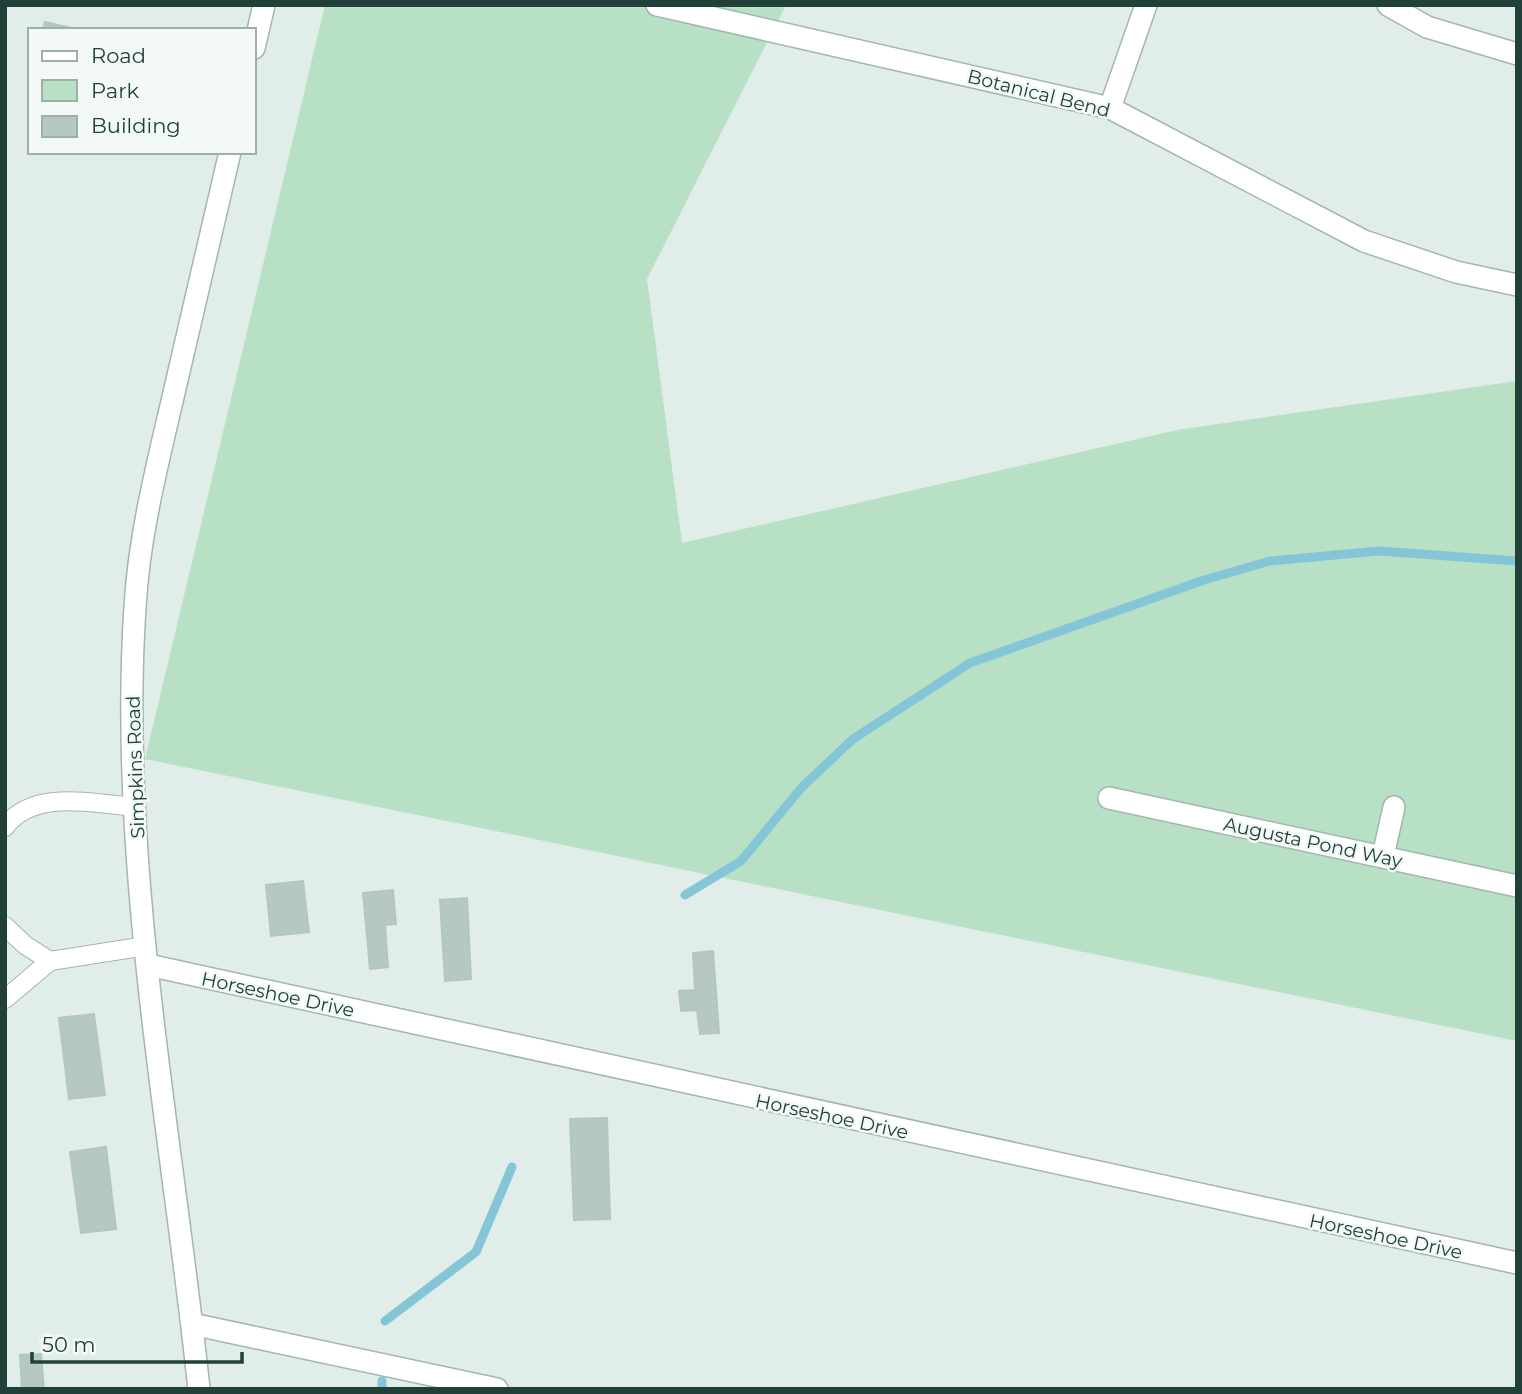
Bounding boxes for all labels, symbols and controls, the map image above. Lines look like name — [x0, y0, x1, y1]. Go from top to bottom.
legend — [28, 28, 256, 154]
text: Road — [91, 43, 146, 68]
street label: Botanical Bend — [965, 65, 1113, 122]
text: Park — [91, 78, 139, 103]
text: Building — [91, 113, 181, 138]
street label: Simpkins Road — [122, 695, 149, 839]
street label: Augusta Pond Way — [1221, 812, 1405, 873]
street label: Horseshoe Drive — [199, 967, 357, 1022]
street label: Horseshoe Drive — [753, 1089, 911, 1144]
street label: Horseshoe Drive — [1307, 1209, 1465, 1264]
scale bar — [32, 1320, 242, 1364]
text: 50 m — [42, 1332, 96, 1357]

